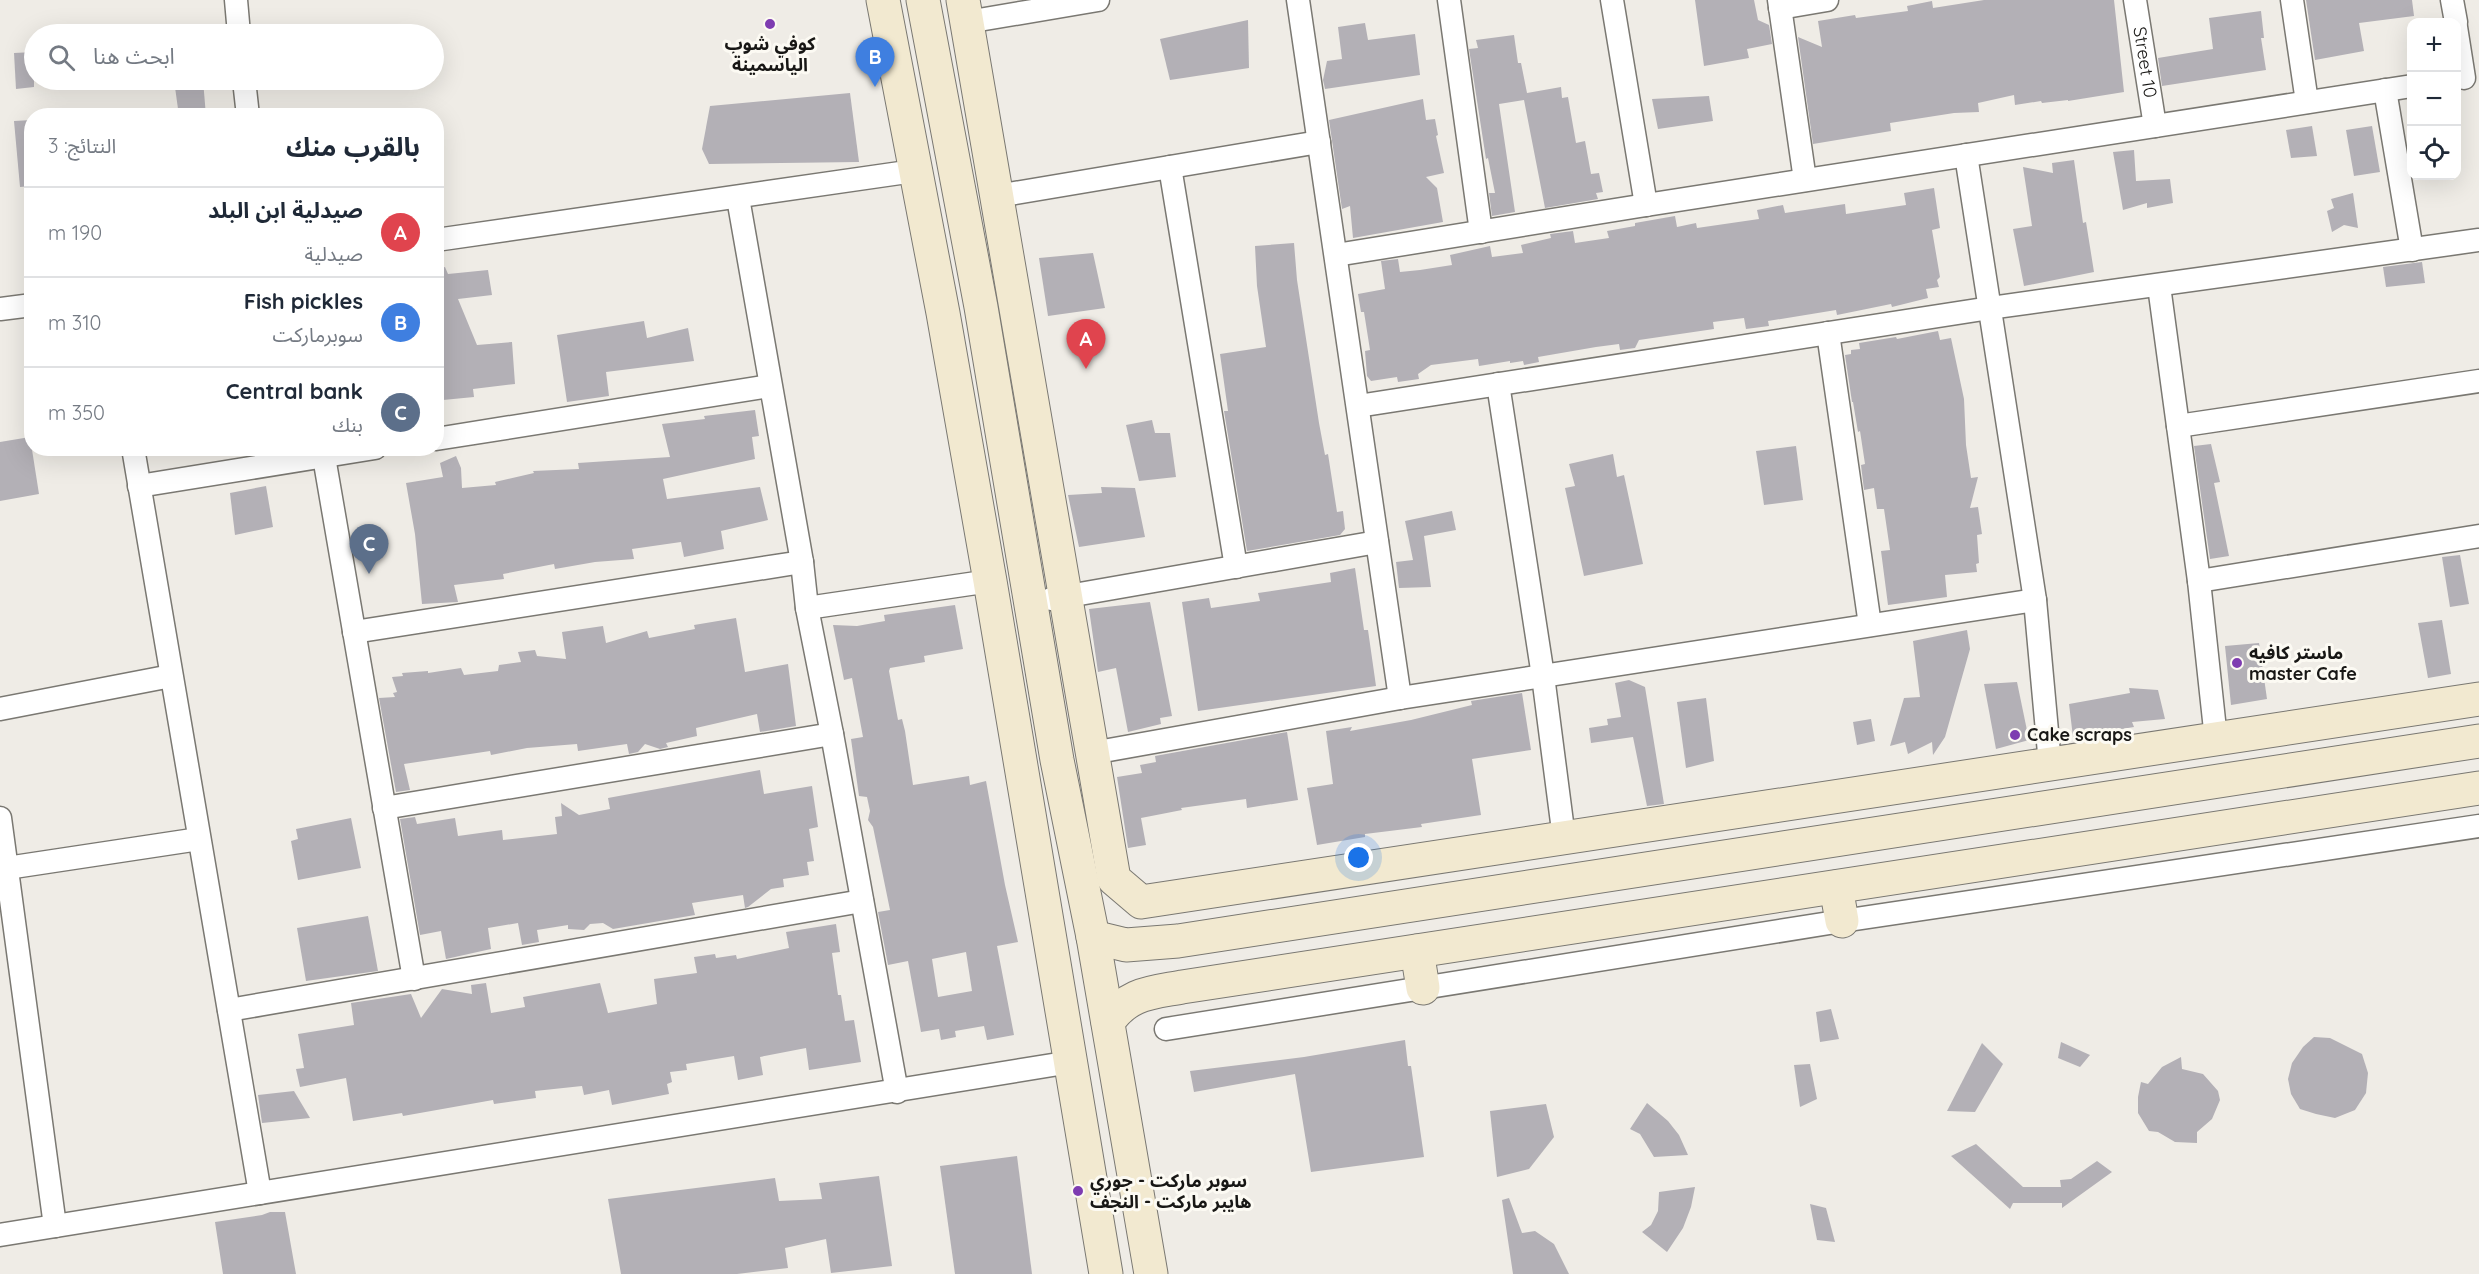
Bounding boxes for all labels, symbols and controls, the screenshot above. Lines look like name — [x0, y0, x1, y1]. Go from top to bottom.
marker: كوفي شوب الياسمينة — [763, 17, 777, 31]
map controls — [2407, 18, 2461, 180]
button: + — [2407, 18, 2461, 72]
search box — [24, 24, 444, 90]
street label: Street 10 — [2128, 25, 2162, 99]
place label: كوفي شوب الياسمينة — [724, 32, 816, 76]
pin: B — [856, 38, 894, 87]
icon: search — [45, 41, 78, 74]
text: ابحث هنا — [93, 42, 175, 70]
button: − — [2407, 72, 2461, 126]
button: locate — [2407, 126, 2461, 180]
text: بالقرب منك — [286, 130, 420, 163]
text: النتائج: 3 — [48, 133, 116, 158]
text: صيدلية ابن البلد — [208, 196, 363, 224]
text: 190 m — [48, 220, 102, 245]
text: A — [394, 220, 407, 245]
text: صيدلية — [304, 241, 363, 266]
text: Fish pickles — [244, 287, 363, 315]
text: 310 m — [48, 310, 102, 335]
text: B — [394, 310, 407, 335]
pin: A — [1066, 320, 1106, 369]
text: سوبرماركت — [272, 322, 363, 347]
text: Central bank — [226, 377, 363, 405]
text: 350 m — [48, 400, 105, 425]
text: C — [394, 400, 407, 425]
text: بنك — [332, 412, 363, 437]
pin: C — [350, 524, 388, 574]
place label: ماستر كافيه master Cafe — [2249, 641, 2357, 685]
marker: ماستر كافيه master Cafe — [2230, 656, 2244, 670]
place label: Cake scraps — [2027, 723, 2132, 746]
marker: Cake scraps — [2008, 728, 2022, 742]
your location — [1344, 843, 1373, 872]
place label: سوبر ماركت - جوري هايبر ماركت - النجف — [1090, 1169, 1252, 1213]
marker: سوبر ماركت - جوري هايبر ماركت - النجف — [1071, 1184, 1085, 1198]

